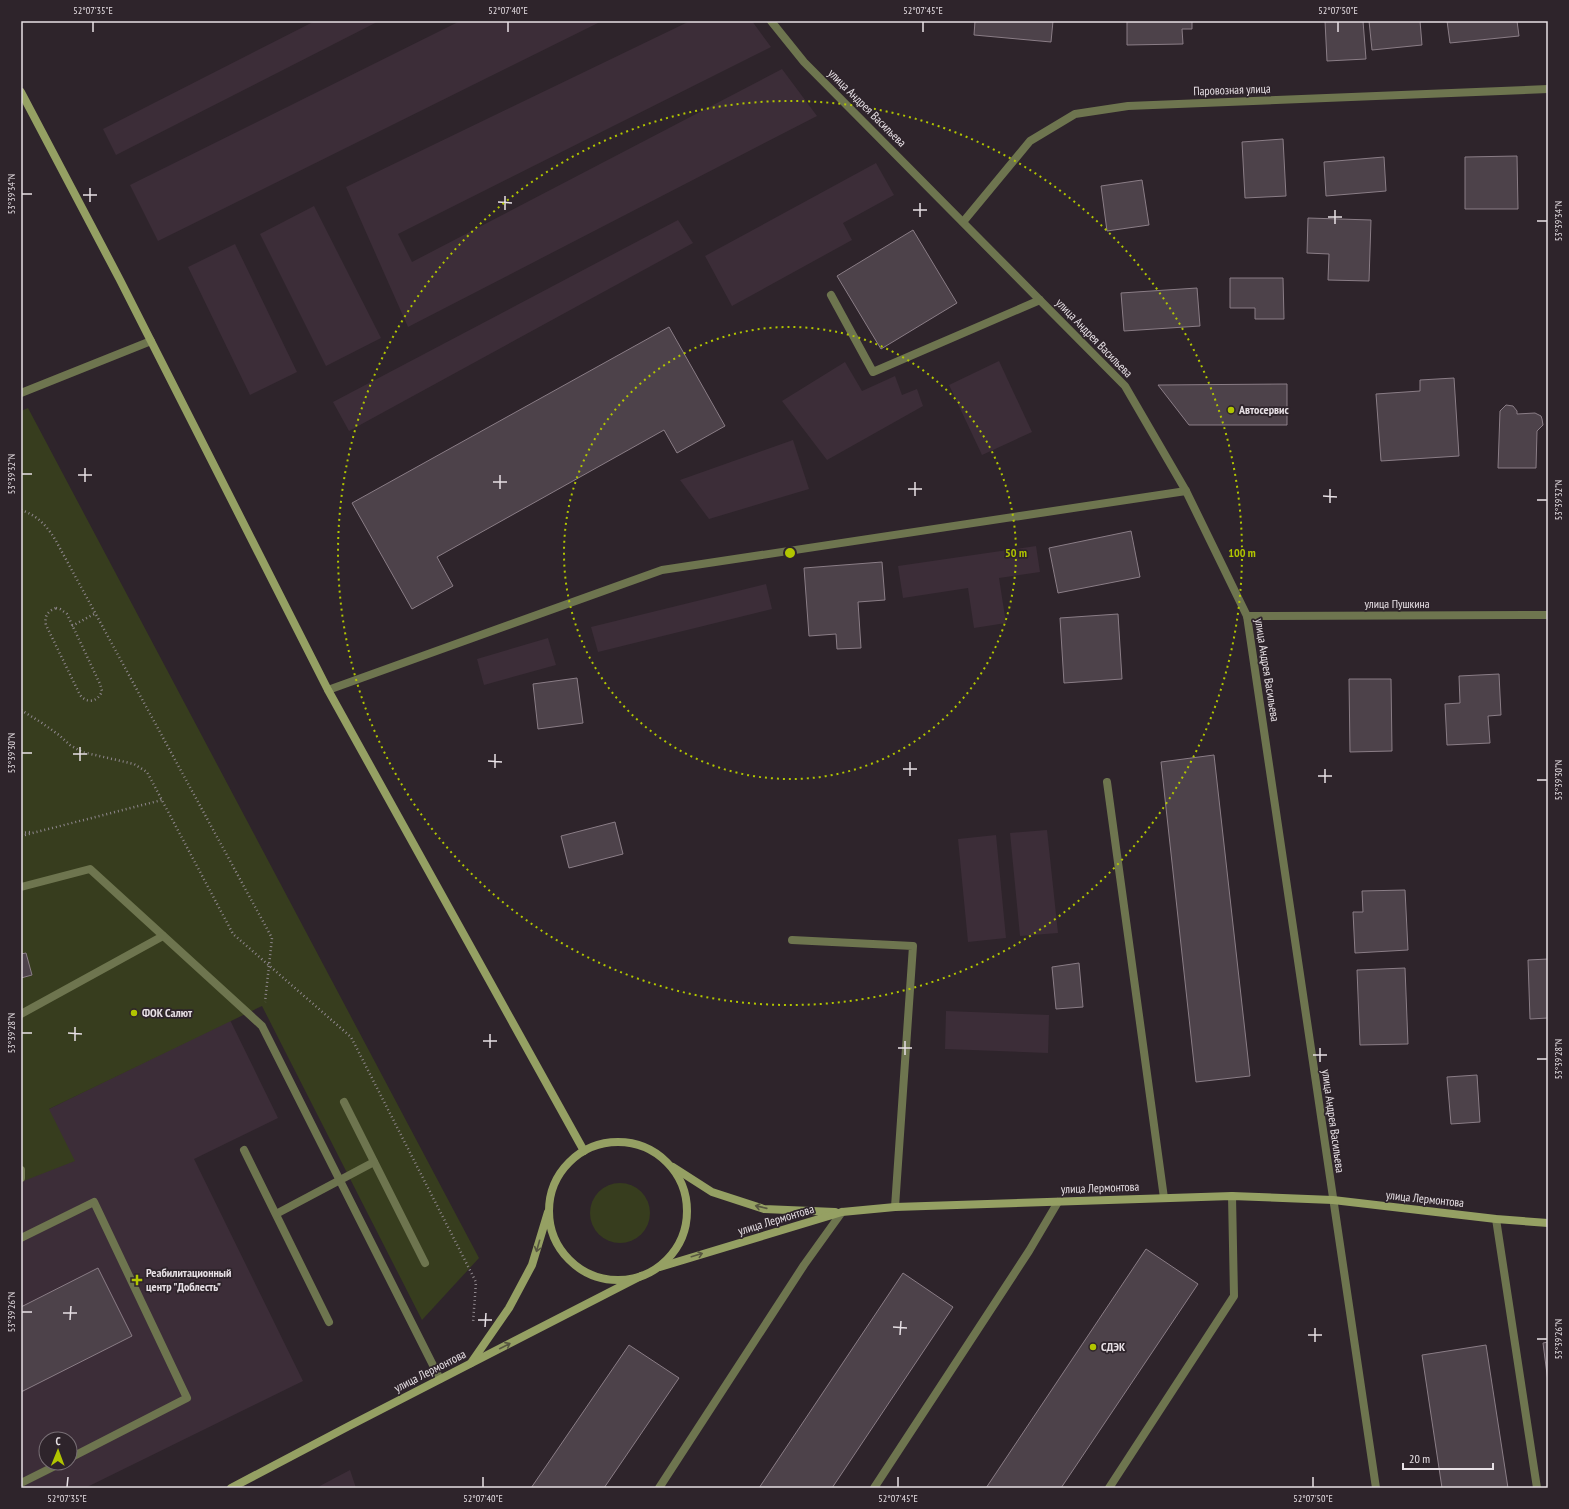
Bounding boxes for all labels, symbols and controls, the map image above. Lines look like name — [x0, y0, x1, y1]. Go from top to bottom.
text: 52°07'35"E — [73, 4, 113, 17]
text: 52°07'40"E — [488, 4, 528, 17]
text: 52°07'45"E — [903, 4, 943, 17]
text: 52°07'50"E — [1318, 4, 1358, 17]
street label: улица Андрея Васильева — [825, 65, 910, 150]
street label: Паровозная улица — [1193, 81, 1271, 98]
text: 53°39'34"N — [5, 174, 18, 214]
text: 53°39'34"N — [1552, 201, 1565, 241]
street label: улица Андрея Васильева — [1053, 295, 1136, 380]
place label: Автосервис — [1238, 402, 1289, 417]
marker: Автосервис — [1226, 405, 1236, 415]
text: 53°39'32"N — [5, 454, 18, 494]
text: 53°39'32"N — [1552, 480, 1565, 520]
text: 50 m — [1005, 545, 1027, 560]
text: 100 m — [1228, 545, 1256, 560]
centre of rings — [783, 546, 797, 560]
street label: улица Пушкина — [1364, 596, 1430, 611]
street label: улица Андрея Васильева — [1252, 617, 1283, 723]
text: 53°39'30"N — [5, 733, 18, 773]
text: 53°39'30"N — [1552, 760, 1565, 800]
place label: ФОК Салют — [142, 1005, 193, 1020]
marker: ФОК Салют — [129, 1008, 139, 1018]
text: 53°39'28"N — [5, 1013, 18, 1053]
text: 53°39'28"N — [1552, 1039, 1565, 1079]
street label: улица Андрея Васильева — [1319, 1068, 1348, 1174]
street label: улица Лермонтова — [1060, 1179, 1140, 1196]
street label: улица Лермонтова — [1385, 1187, 1465, 1210]
street label: улица Лермонтова — [736, 1201, 816, 1238]
one-way arrow — [755, 1203, 768, 1211]
one-way arrow — [534, 1239, 541, 1252]
one-way arrow — [690, 1251, 703, 1258]
place label: Реабилитационный центр "Доблесть" — [146, 1265, 231, 1294]
marker: Реабилитационный центр "Доблесть" — [131, 1274, 143, 1286]
text: 53°39'26"N — [5, 1292, 18, 1332]
text: 53°39'26"N — [1552, 1319, 1565, 1359]
place label: СДЭК — [1101, 1339, 1126, 1354]
one-way arrow — [499, 1341, 511, 1349]
marker: СДЭК — [1088, 1342, 1098, 1352]
street label: улица Лермонтова — [391, 1346, 468, 1395]
north arrow — [38, 1431, 78, 1471]
text: С — [56, 1434, 61, 1448]
scale bar — [1403, 1445, 1493, 1471]
text: 20 m — [1409, 1451, 1430, 1466]
text: 52°07'35"E — [47, 1492, 87, 1505]
text: 52°07'40"E — [463, 1492, 503, 1505]
text: 52°07'45"E — [878, 1492, 918, 1505]
text: 52°07'50"E — [1293, 1492, 1333, 1505]

